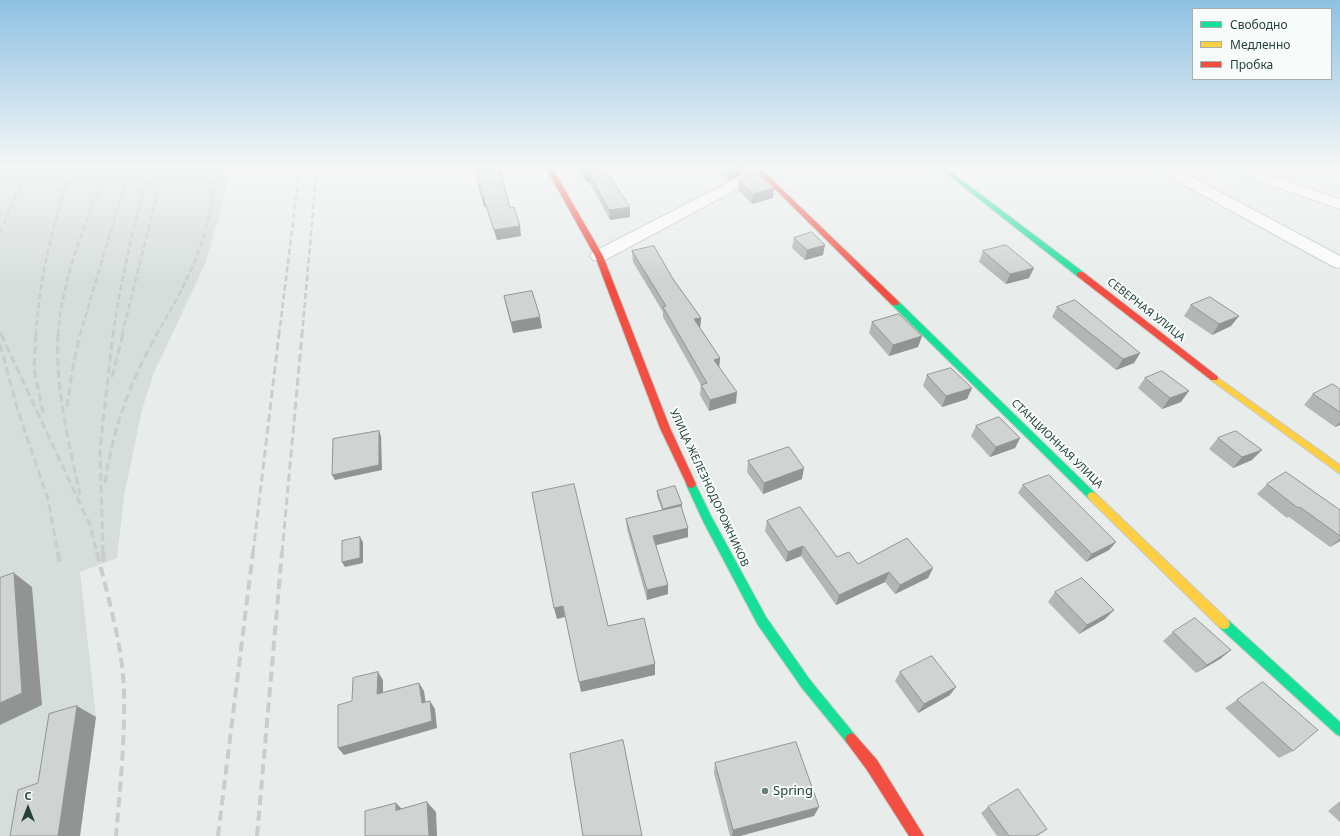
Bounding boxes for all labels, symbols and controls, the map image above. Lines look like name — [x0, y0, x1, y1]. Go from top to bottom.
legend — [1192, 8, 1332, 80]
text: Свободно — [1230, 16, 1288, 33]
text: Медленно — [1230, 36, 1290, 53]
text: Пробка — [1230, 56, 1273, 73]
street label: СЕВЕРНАЯ УЛИЦА — [1104, 276, 1188, 344]
street label: СТАНЦИОННАЯ УЛИЦА — [1008, 397, 1106, 491]
street label: УЛИЦА ЖЕЛЕЗНОДОРОЖНИКОВ — [667, 407, 751, 569]
place label: Spring — [773, 783, 813, 799]
marker: Spring — [760, 786, 770, 796]
north arrow — [8, 788, 48, 828]
text: С — [24, 788, 32, 803]

